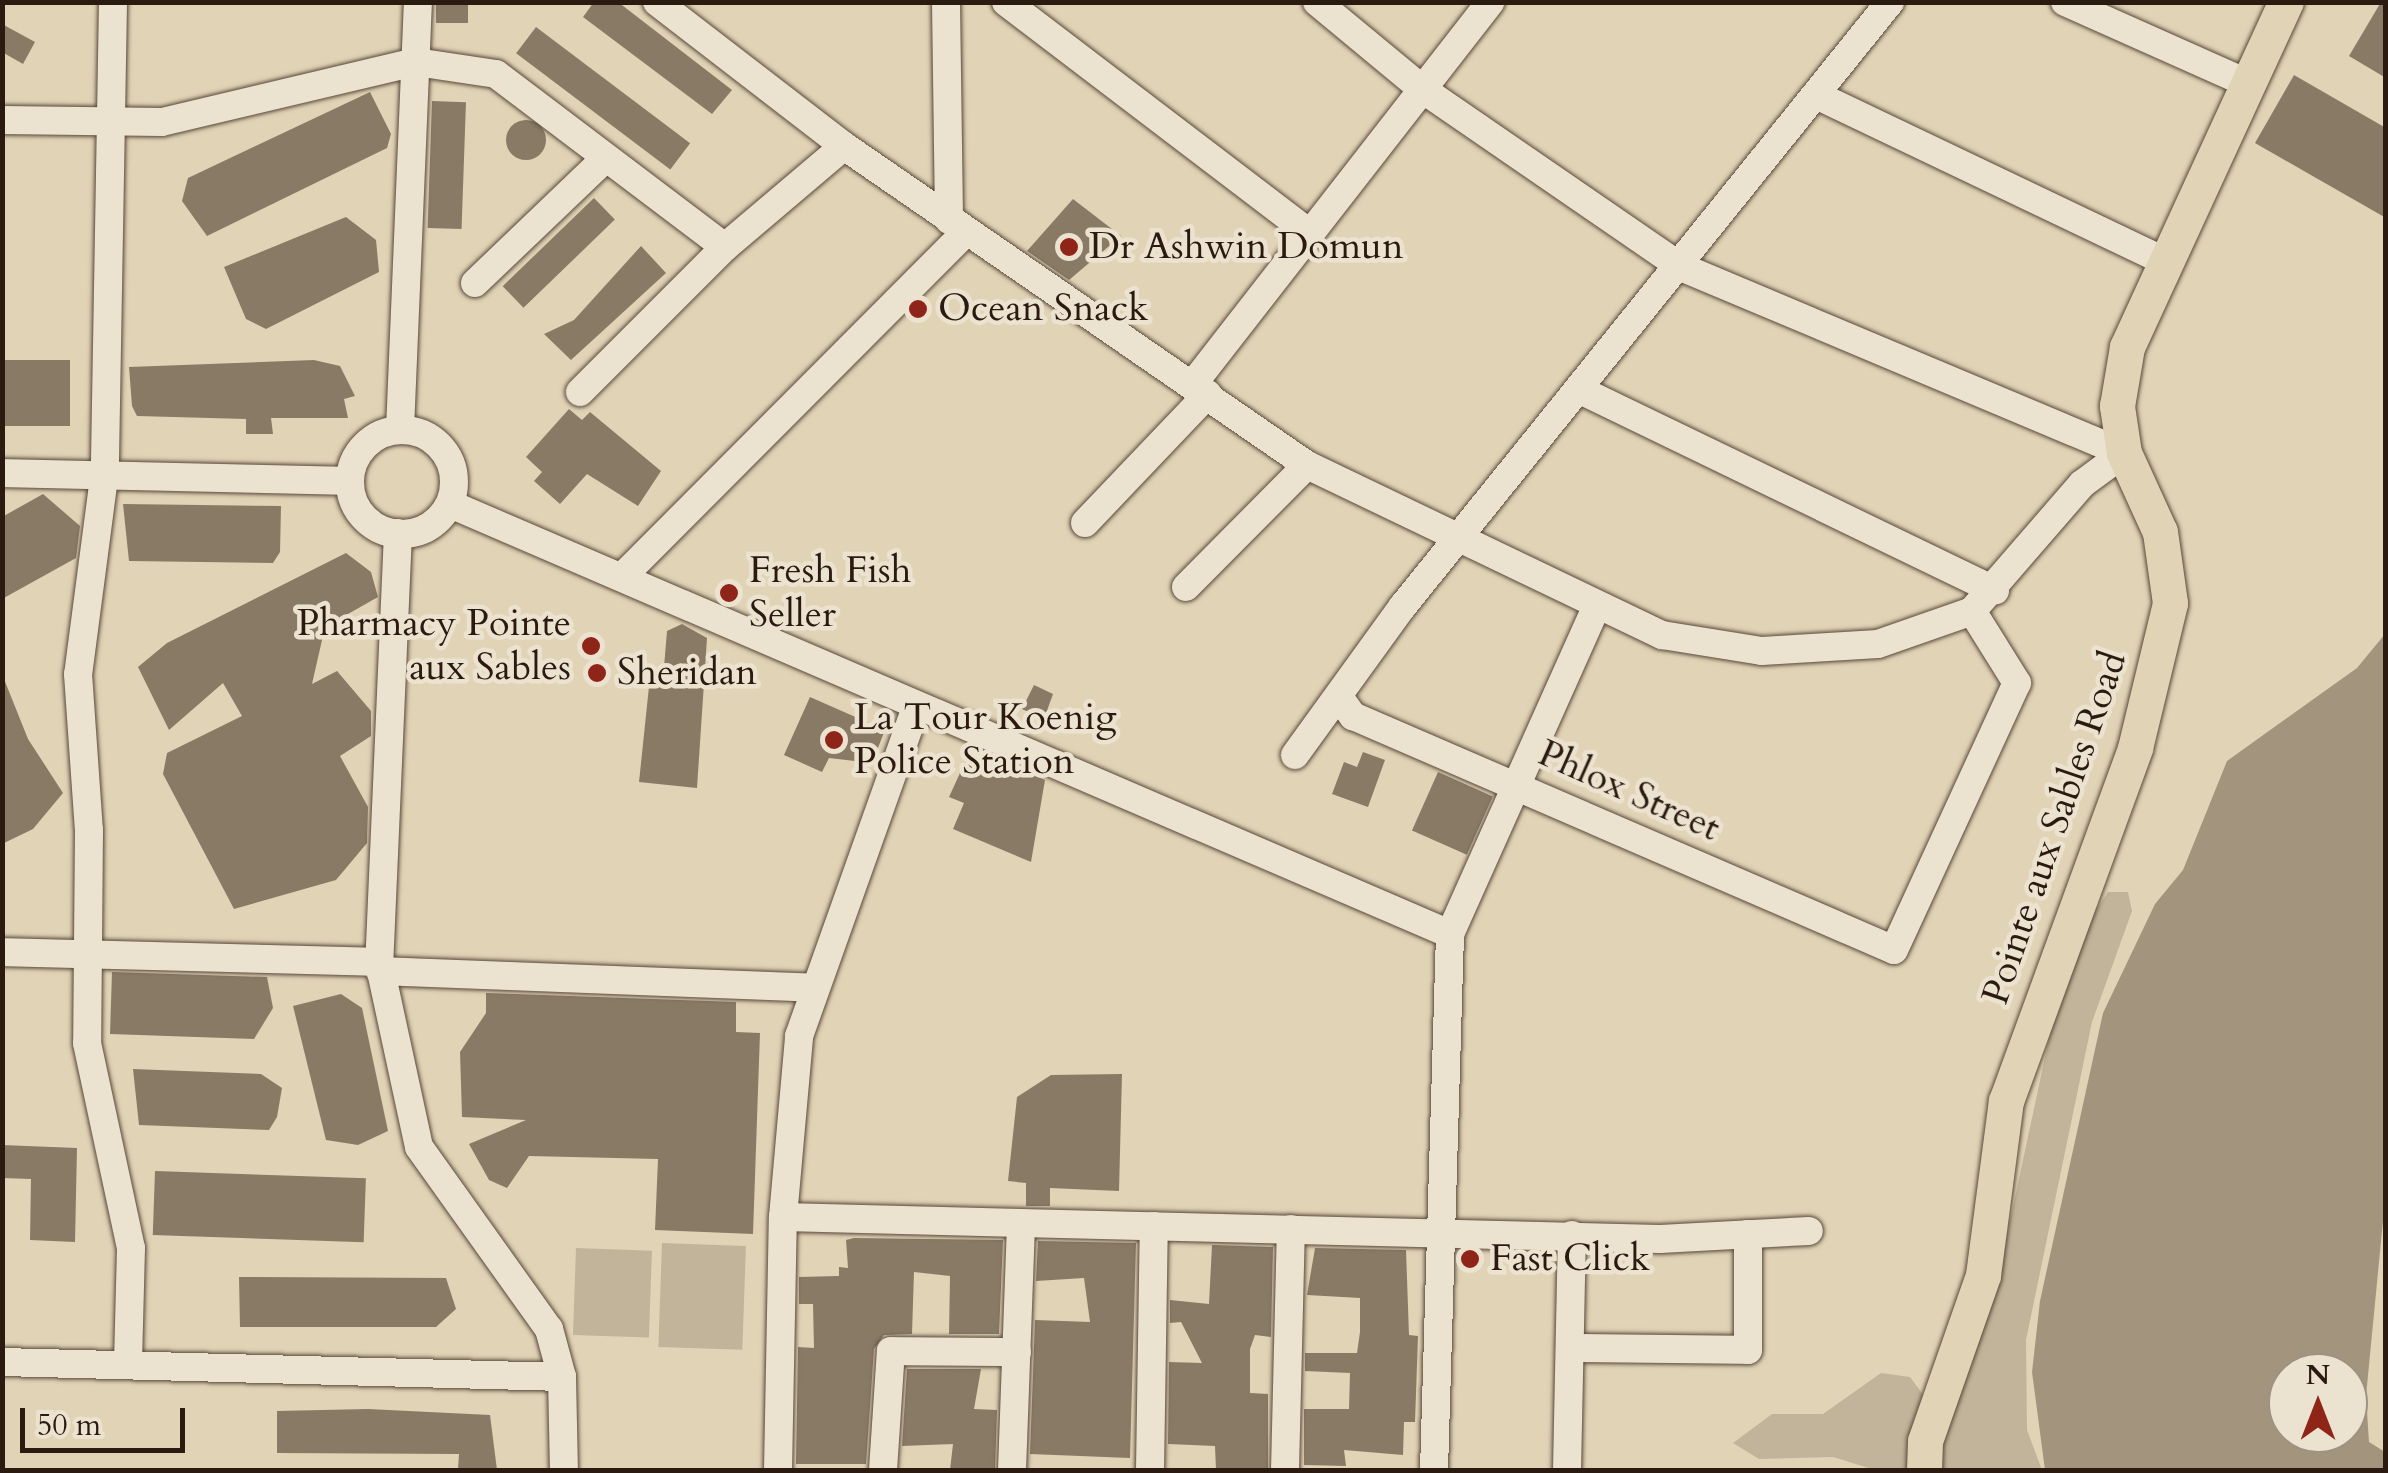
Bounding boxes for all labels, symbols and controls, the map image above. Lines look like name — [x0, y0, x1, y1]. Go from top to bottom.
place label: Dr Ashwin Domun — [1089, 224, 1404, 270]
marker: Dr Ashwin Domun — [1058, 236, 1080, 258]
place label: Ocean Snack — [938, 286, 1148, 332]
marker: Ocean Snack — [907, 298, 929, 320]
place label: Fresh Fish Seller — [749, 548, 911, 638]
marker: Fresh Fish Seller — [718, 582, 740, 604]
place label: Pharmacy Pointe aux Sables — [297, 601, 571, 690]
marker: Pharmacy Pointe aux Sables — [580, 635, 602, 657]
street label: Pointe aux Sables Road — [1973, 646, 2137, 1010]
place label: Sheridan — [617, 650, 757, 696]
marker: Sheridan — [586, 662, 608, 684]
place label: La Tour Koenig Police Station — [854, 695, 1117, 784]
marker: La Tour Koenig Police Station — [823, 729, 845, 751]
street label: Phlox Street — [1531, 731, 1727, 851]
place label: Fast Click — [1490, 1236, 1650, 1282]
marker: Fast Click — [1459, 1248, 1481, 1270]
north arrow — [2268, 1353, 2368, 1453]
text: N — [2306, 1356, 2330, 1394]
scale bar — [25, 1388, 190, 1450]
text: 50 m — [37, 1405, 101, 1446]

